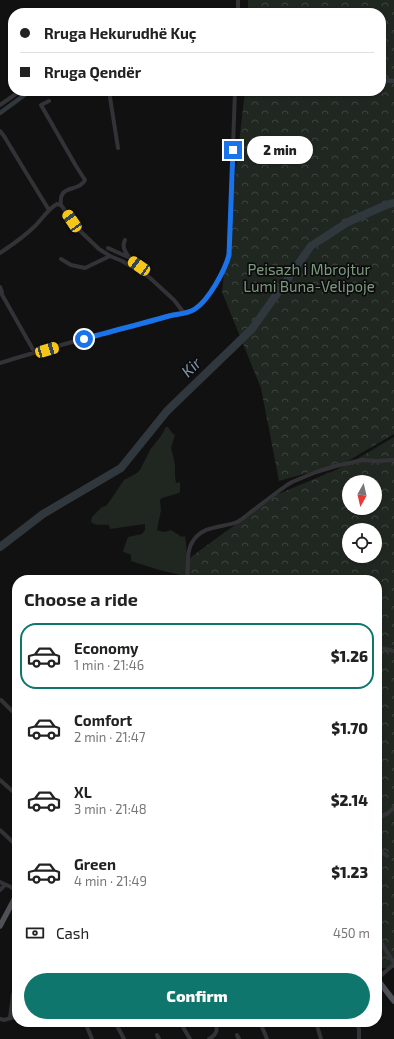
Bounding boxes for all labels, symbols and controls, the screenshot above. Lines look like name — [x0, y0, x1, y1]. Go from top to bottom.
text: Rruga Hekurudhë Kuç — [44, 24, 196, 42]
text: Rruga Qendër — [44, 63, 141, 81]
callout: 2 min — [247, 136, 313, 164]
route end — [224, 141, 242, 159]
text: 2 min — [263, 142, 297, 158]
car — [60, 208, 84, 234]
car — [126, 254, 152, 278]
park label: Peisazh i Mbrojtur Lumi Buna-Velipoje — [243, 260, 375, 296]
route start — [75, 330, 93, 348]
car — [34, 341, 60, 359]
water label: Kir — [177, 352, 205, 380]
north arrow — [342, 475, 382, 515]
map controls — [342, 475, 382, 563]
button: locate — [342, 523, 382, 563]
text: Choose a ride — [24, 588, 138, 610]
icon: car — [26, 638, 62, 674]
text: Economy — [74, 639, 139, 657]
text: $1.26 — [331, 647, 368, 665]
text: 1 min · 21:46 — [74, 657, 144, 673]
icon: car — [26, 710, 62, 746]
text: Comfort — [74, 711, 132, 729]
text: $1.70 — [331, 719, 368, 737]
text: 2 min · 21:47 — [74, 729, 145, 745]
icon: car — [26, 782, 62, 818]
text: XL — [74, 783, 92, 801]
text: $2.14 — [331, 791, 368, 809]
text: 3 min · 21:48 — [74, 801, 147, 817]
icon: car — [26, 854, 62, 890]
text: Green — [74, 855, 116, 873]
text: $1.23 — [331, 863, 368, 881]
text: 4 min · 21:49 — [74, 873, 147, 889]
icon: cash — [24, 922, 46, 944]
text: Cash — [56, 924, 89, 942]
text: 450 m — [333, 925, 370, 941]
button: Confirm — [24, 973, 370, 1019]

